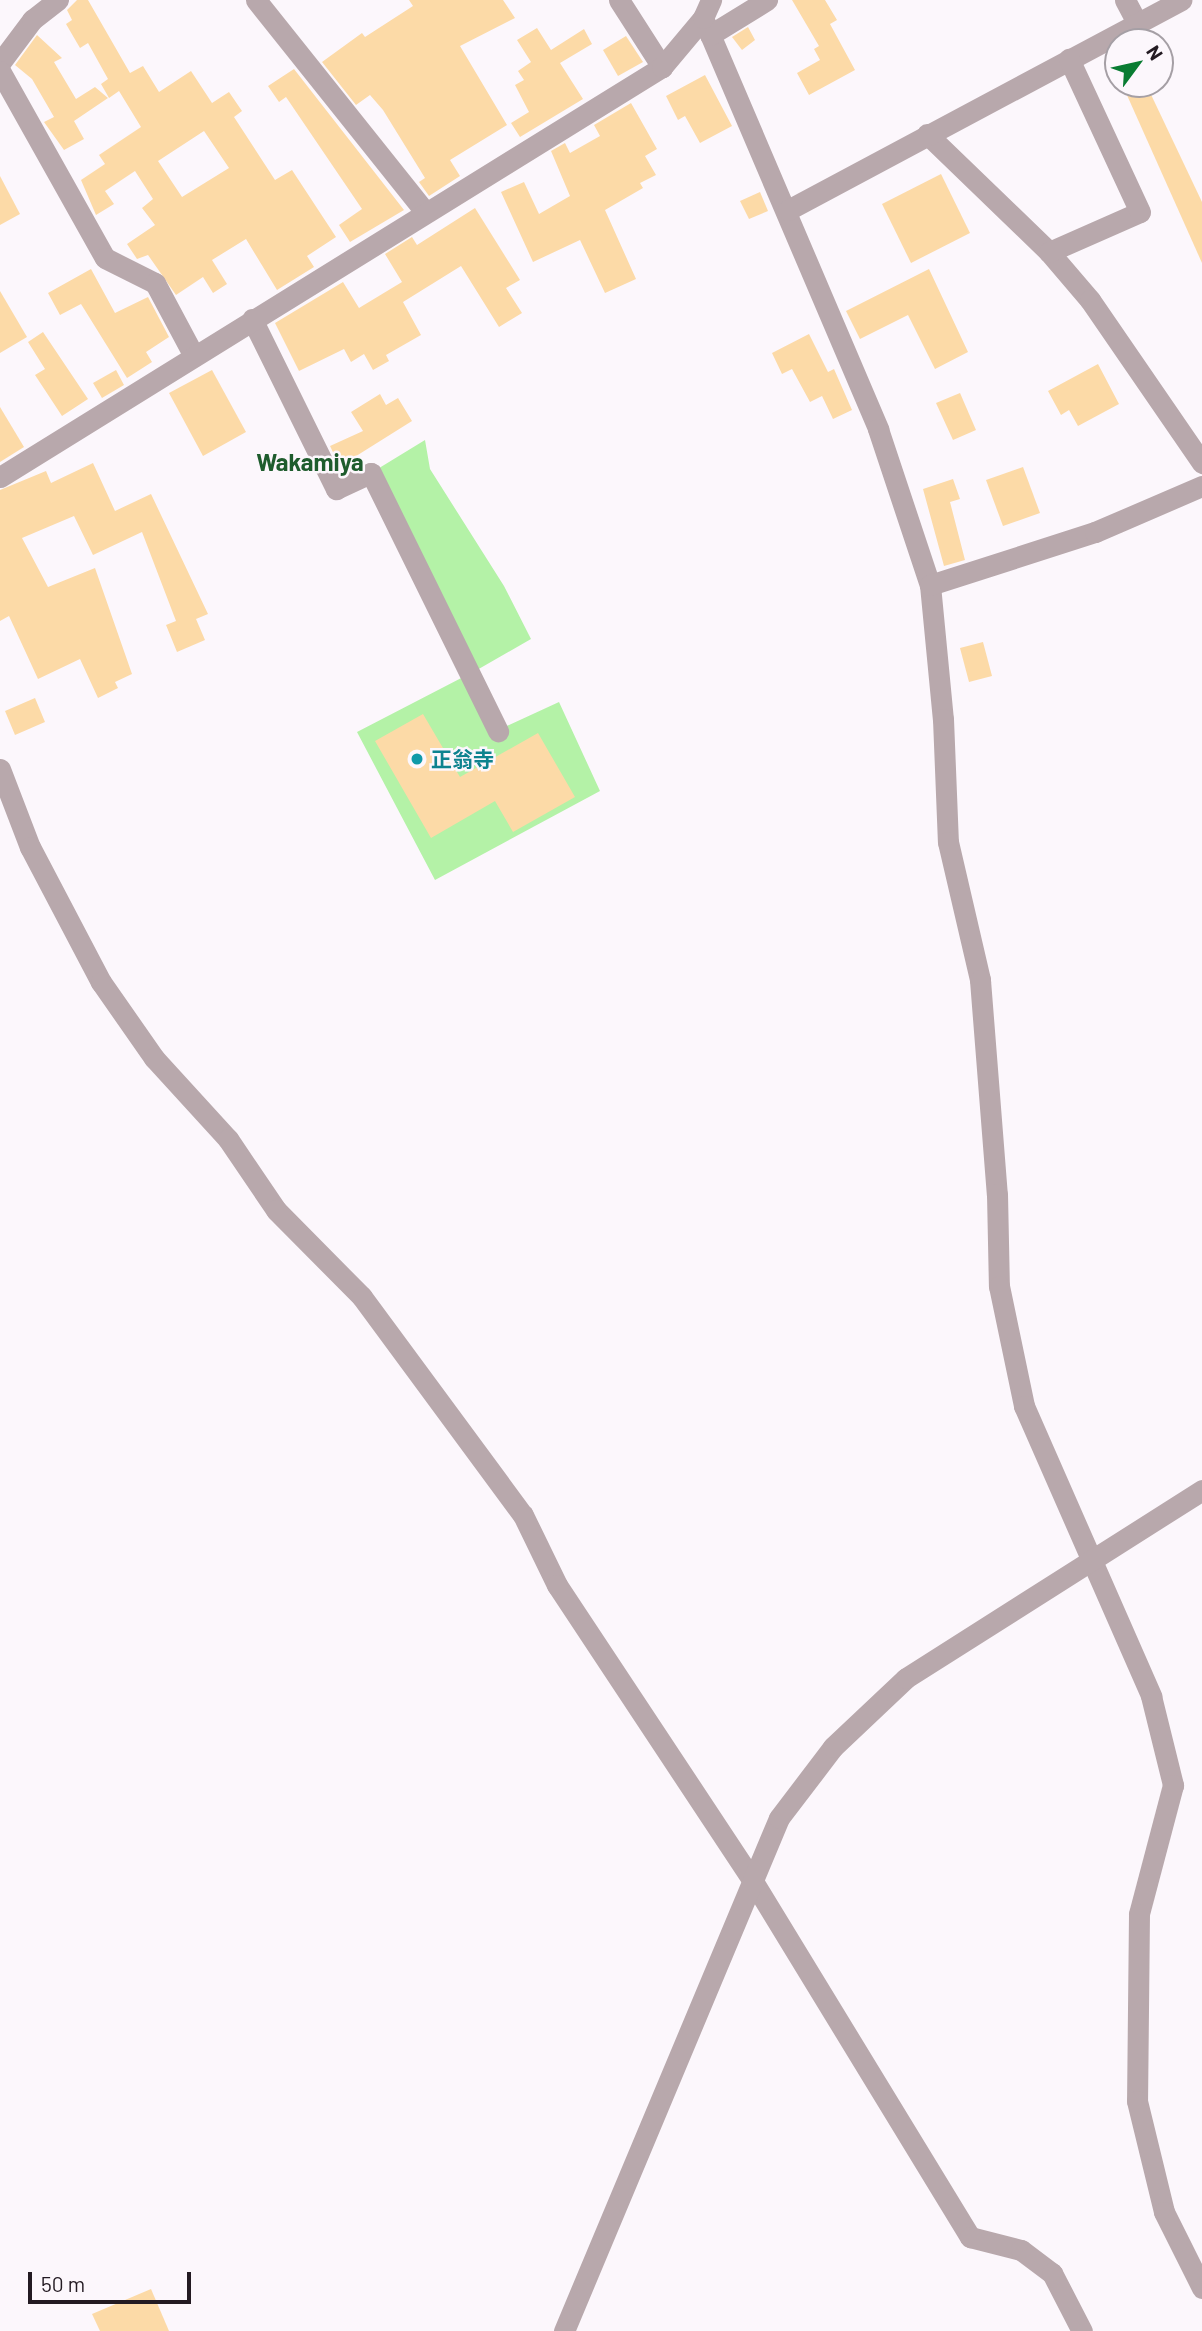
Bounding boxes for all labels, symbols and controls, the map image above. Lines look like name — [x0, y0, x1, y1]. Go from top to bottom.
north arrow — [1104, 28, 1174, 98]
text: N — [1142, 41, 1168, 64]
district label: Wakamiya — [256, 448, 364, 476]
place label: 正翁寺 — [431, 746, 494, 772]
marker: 正翁寺 — [409, 751, 425, 767]
scale bar — [32, 2258, 194, 2302]
text: 50 m — [41, 2271, 85, 2296]

